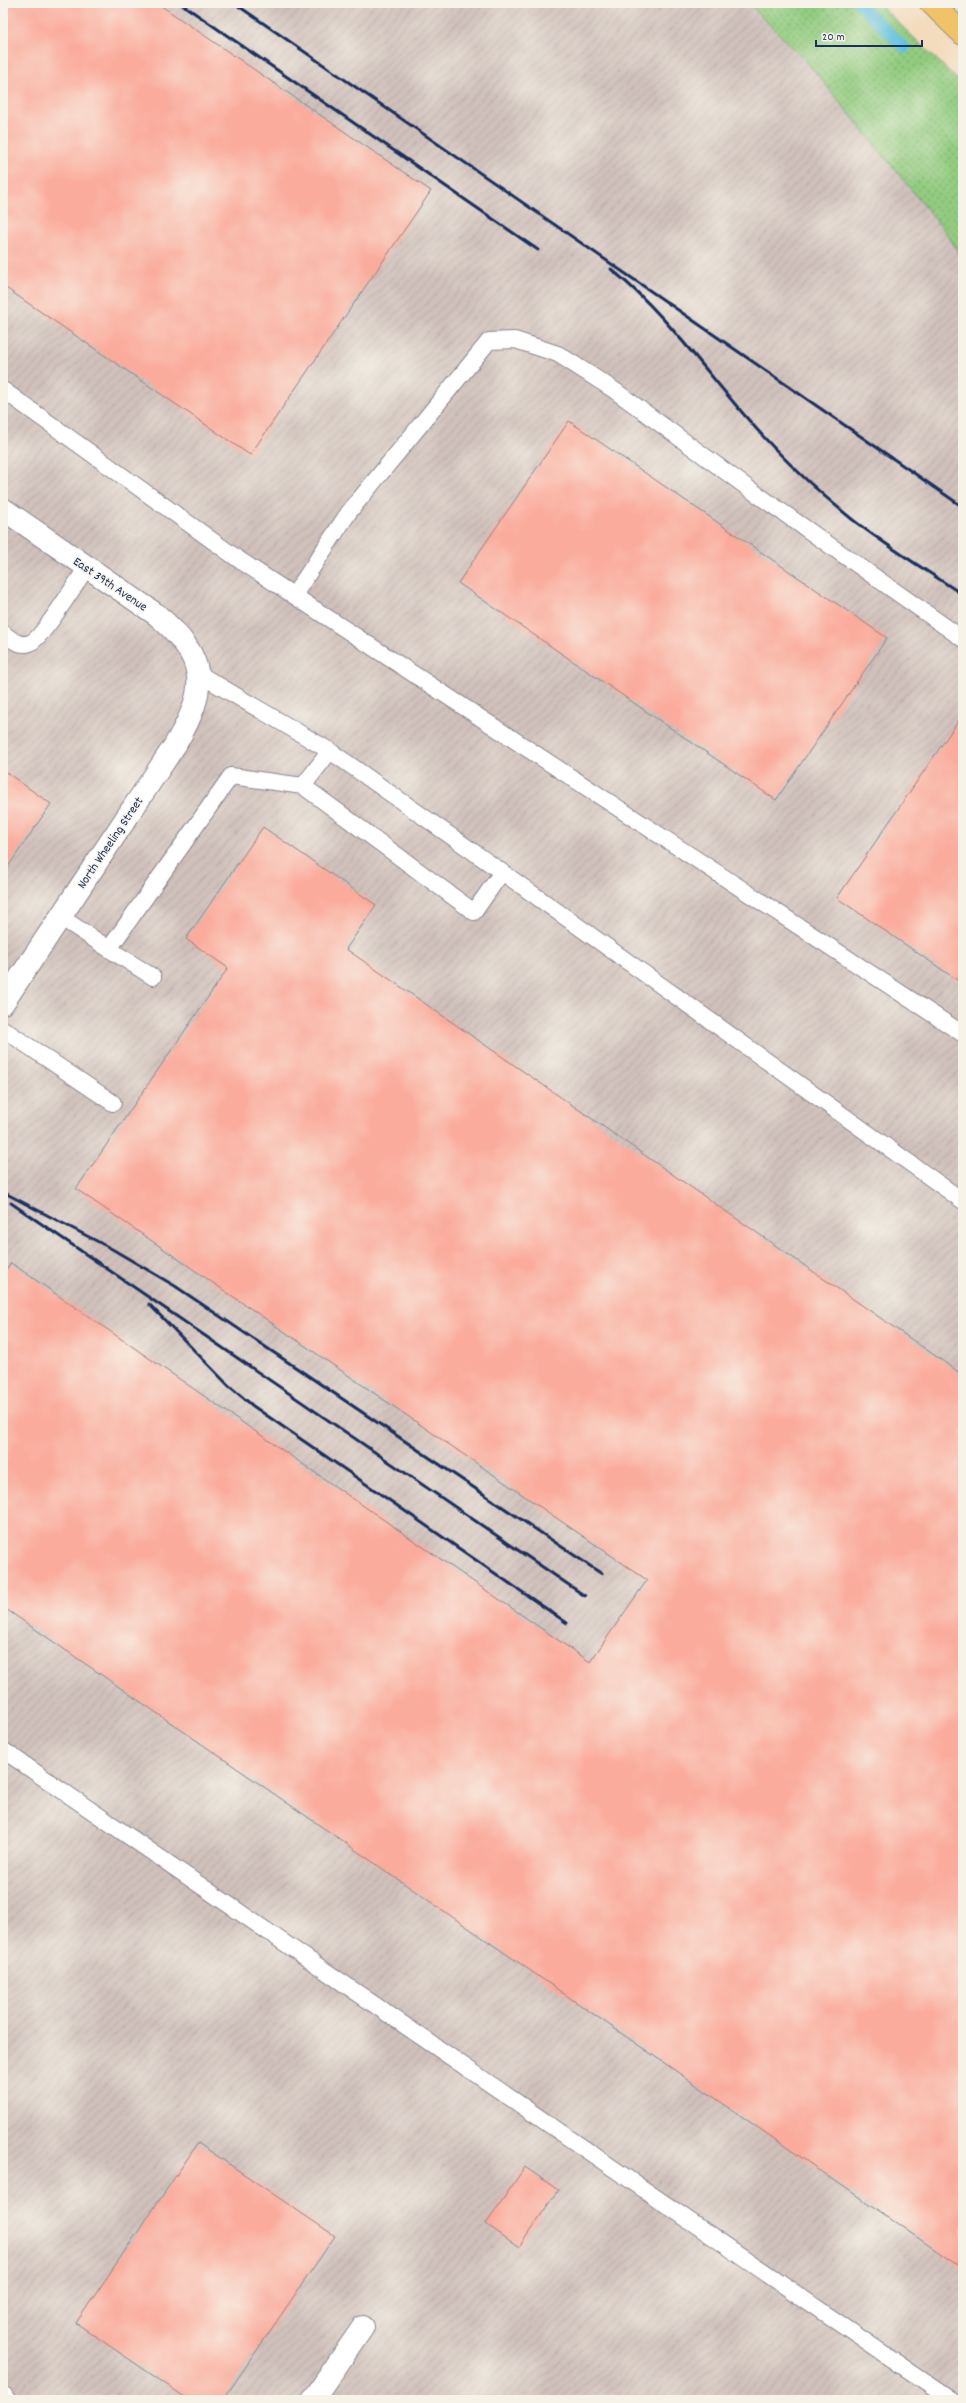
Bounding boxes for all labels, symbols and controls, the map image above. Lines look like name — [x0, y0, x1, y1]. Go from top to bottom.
scale bar — [816, 22, 922, 48]
text: 20 m — [822, 29, 845, 46]
street label: East 39th Avenue — [69, 553, 151, 617]
street label: North Wheeling Street — [73, 793, 149, 893]

